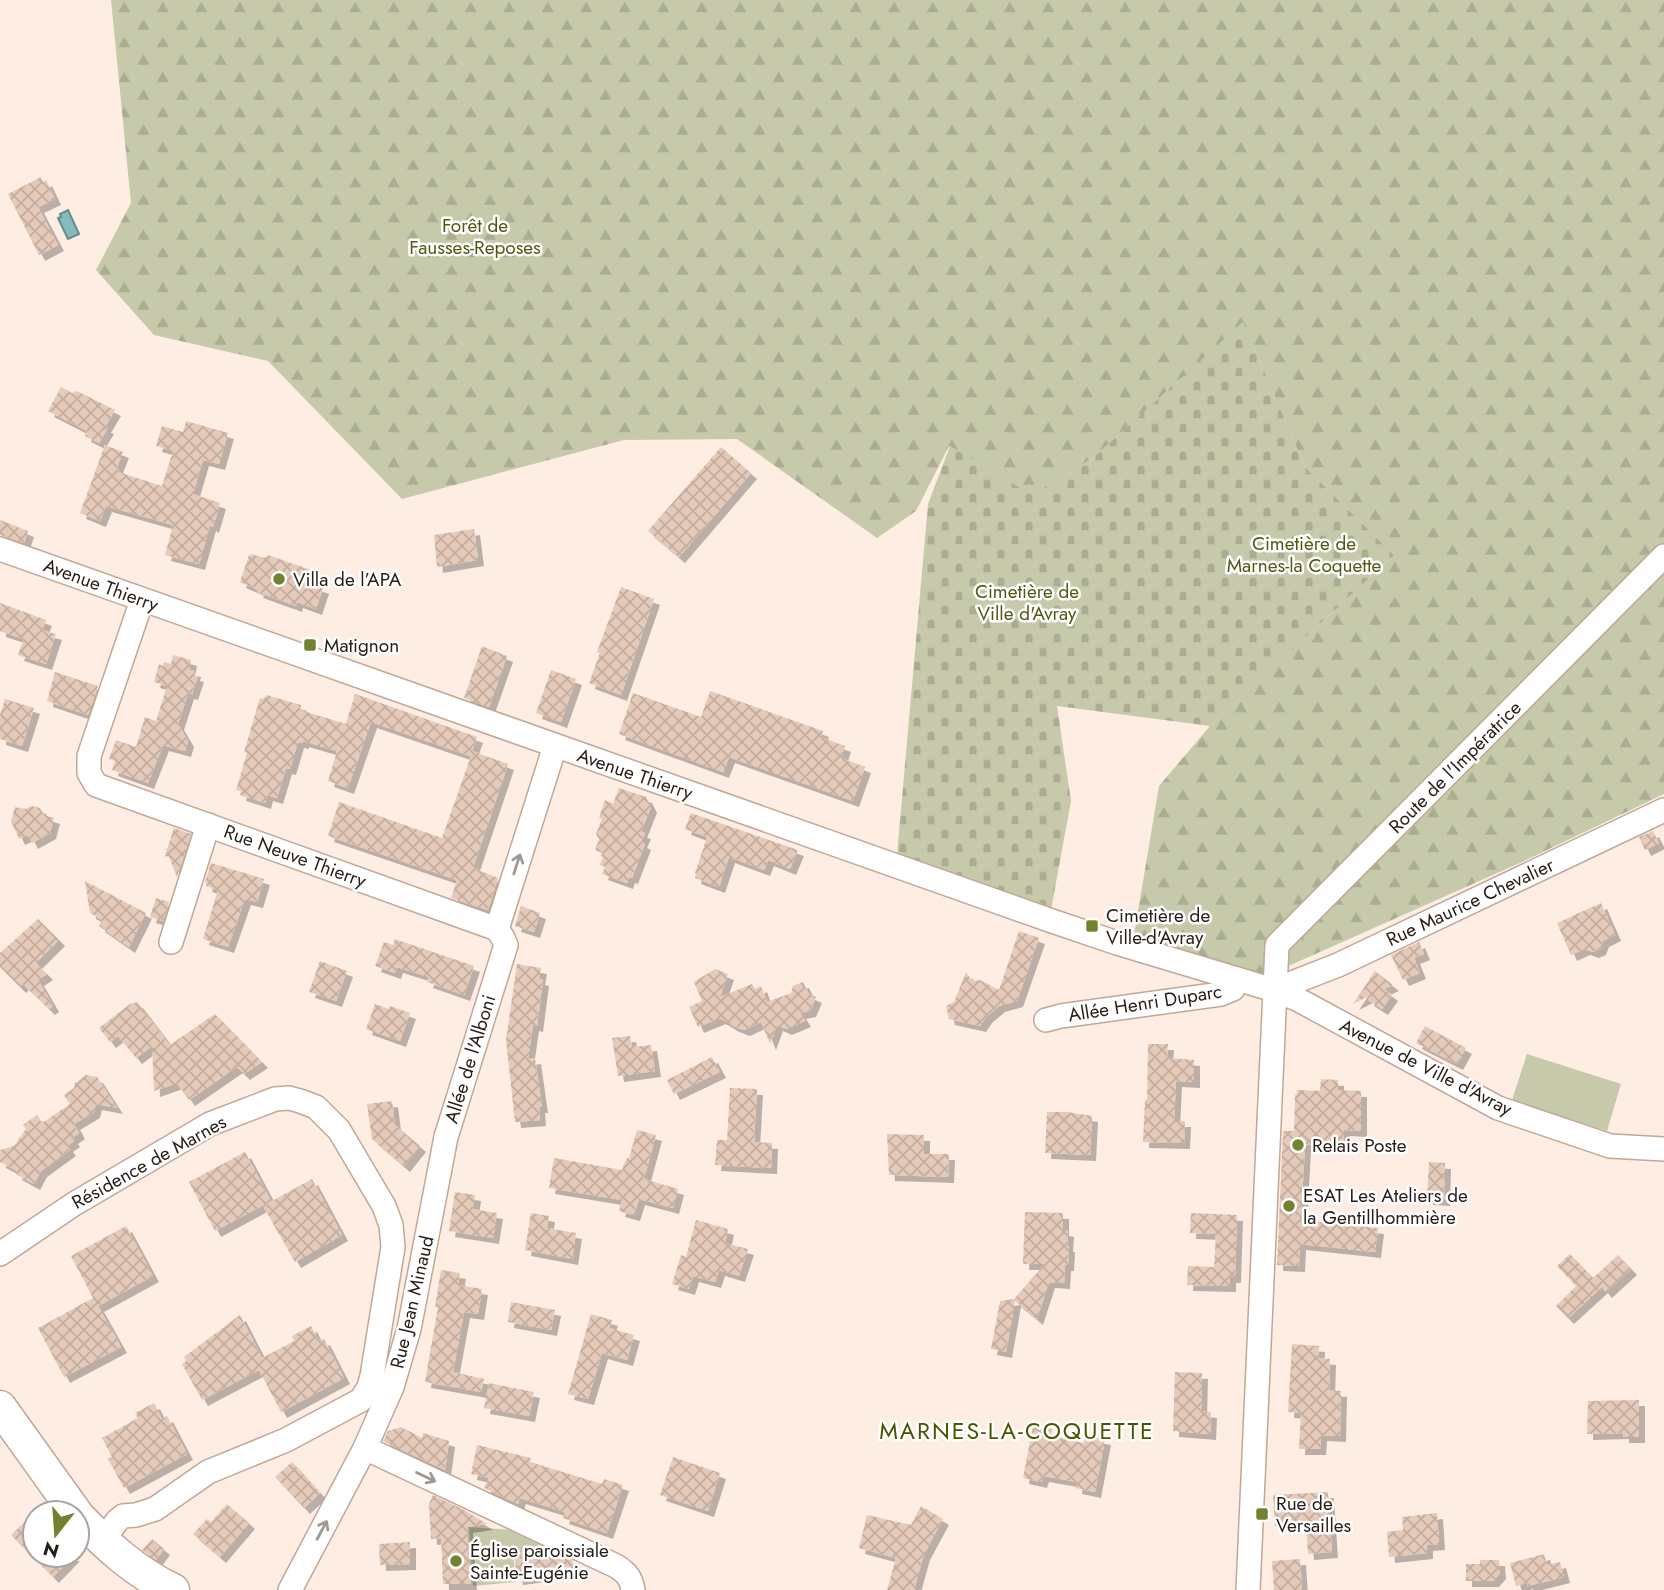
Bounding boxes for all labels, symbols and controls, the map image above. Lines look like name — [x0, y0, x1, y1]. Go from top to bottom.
park label: Forêt de Fausses-Reposes — [409, 212, 541, 261]
park label: Cimetière de Marnes-la Coquette — [1227, 530, 1381, 579]
street label: Avenue Thierry — [40, 552, 163, 618]
place label: Villa de l’APA — [293, 566, 402, 593]
marker: Villa de l’APA — [271, 571, 287, 587]
park label: Cimetière de Ville d'Avray — [975, 578, 1079, 627]
place label: Matignon — [324, 632, 399, 659]
marker: Matignon — [302, 637, 318, 653]
street label: Route de l'Impératrice — [1383, 694, 1528, 839]
street label: Avenue Thierry — [574, 742, 697, 807]
street label: Rue Neuve Thierry — [220, 818, 371, 894]
street label: Rue Maurice Chevalier — [1382, 851, 1559, 953]
one-way arrow — [512, 854, 525, 876]
place label: Cimetière de Ville-d'Avray — [1106, 902, 1210, 951]
marker: Cimetière de Ville-d'Avray — [1084, 918, 1100, 934]
street label: Allée Henri Duparc — [1066, 978, 1224, 1028]
street label: Allée de l'Alboni — [438, 992, 502, 1126]
street label: Avenue de Ville d'Avray — [1335, 1012, 1517, 1122]
street label: Résidence de Marnes — [67, 1108, 231, 1216]
place label: Relais Poste — [1312, 1132, 1407, 1159]
marker: Relais Poste — [1290, 1137, 1306, 1153]
place label: ESAT Les Ateliers de la Gentillhommière — [1303, 1182, 1468, 1231]
marker: ESAT Les Ateliers de la Gentillhommière — [1281, 1198, 1297, 1214]
street label: Rue Jean Minaud — [384, 1233, 440, 1371]
district label: MARNES-LA-COQUETTE — [879, 1414, 1155, 1448]
one-way arrow — [415, 1471, 437, 1484]
place label: Rue de Versailles — [1276, 1490, 1352, 1539]
north arrow — [21, 1499, 91, 1569]
marker: Rue de Versailles — [1254, 1506, 1270, 1522]
one-way arrow — [315, 1520, 329, 1540]
text: N — [40, 1535, 62, 1565]
place label: Église paroissiale Sainte-Eugénie — [470, 1537, 609, 1586]
marker: Église paroissiale Sainte-Eugénie — [448, 1553, 464, 1569]

